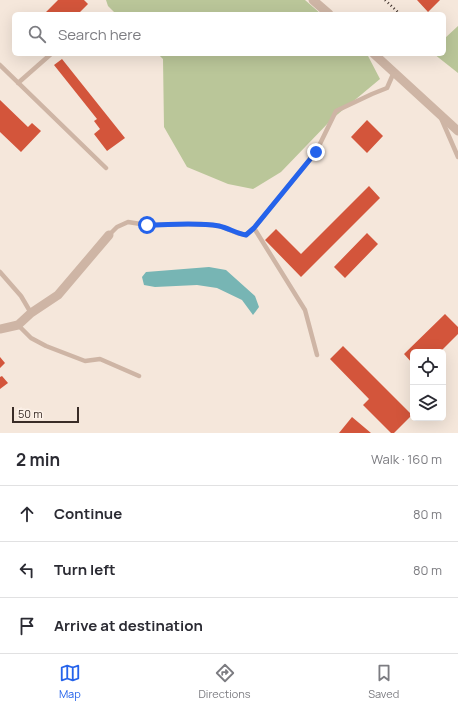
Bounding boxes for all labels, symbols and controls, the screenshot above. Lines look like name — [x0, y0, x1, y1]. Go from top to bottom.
search box — [12, 12, 446, 56]
icon: search — [26, 23, 48, 45]
text: Search here — [58, 24, 141, 45]
route end — [307, 143, 325, 161]
route start — [138, 216, 156, 234]
map controls — [410, 349, 446, 421]
button: locate — [410, 349, 446, 385]
button: layers — [410, 385, 446, 421]
scale bar — [12, 405, 79, 424]
text: 50 m — [18, 406, 43, 421]
text: 2 min — [16, 448, 60, 471]
text: Walk · 160 m — [371, 450, 442, 468]
icon: ahead — [16, 503, 38, 525]
text: Continue — [54, 503, 122, 524]
text: 80 m — [413, 505, 442, 523]
icon: left — [16, 559, 38, 581]
text: Turn left — [54, 559, 116, 580]
text: 80 m — [413, 561, 442, 579]
icon: arrive — [16, 615, 38, 637]
text: Arrive at destination — [54, 615, 203, 636]
tab: Map — [59, 662, 81, 701]
tab: Directions — [198, 662, 251, 701]
tab: Saved — [368, 662, 399, 701]

